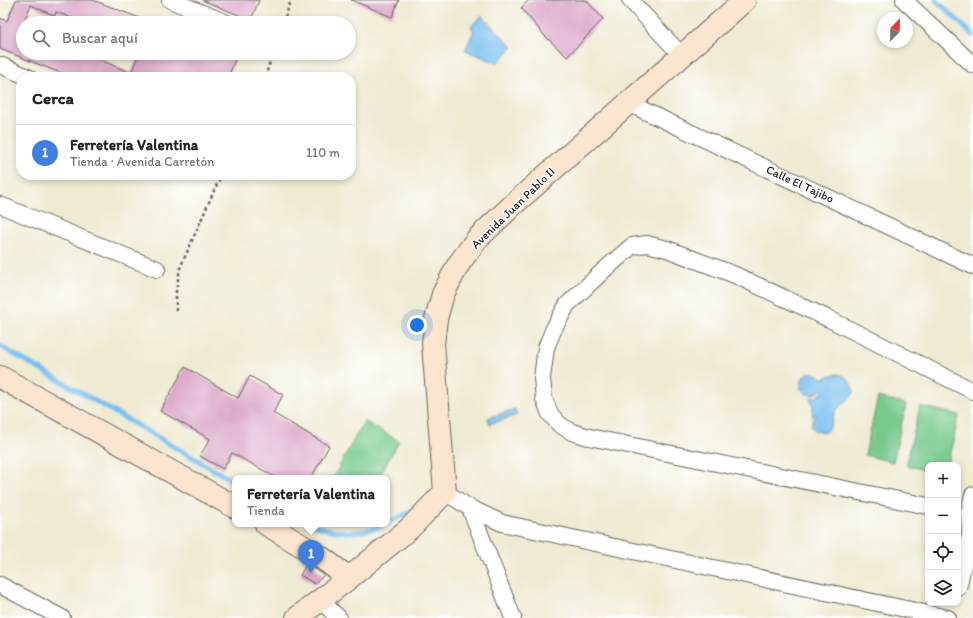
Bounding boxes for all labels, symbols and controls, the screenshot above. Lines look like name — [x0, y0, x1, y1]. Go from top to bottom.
north arrow — [877, 12, 913, 48]
search box — [16, 16, 356, 60]
icon: search — [30, 27, 52, 49]
text: Buscar aquí — [62, 29, 138, 47]
text: Cerca — [32, 88, 74, 108]
text: Ferretería Valentina — [70, 136, 198, 154]
text: 1 — [42, 145, 48, 160]
text: 110 m — [306, 145, 340, 160]
text: Tienda · Avenida Carretón — [70, 154, 214, 169]
street label: Calle El Tajibo — [764, 162, 836, 206]
street label: Avenida Juan Pablo II — [468, 165, 558, 251]
your location — [407, 315, 427, 335]
map controls — [925, 462, 961, 606]
button: + — [925, 462, 961, 498]
popup — [232, 475, 390, 527]
text: Ferretería Valentina — [247, 485, 375, 503]
button: − — [925, 498, 961, 534]
text: Tienda — [247, 503, 285, 518]
button: locate — [925, 534, 961, 570]
pin: 1 — [298, 540, 324, 573]
button: layers — [925, 570, 961, 606]

